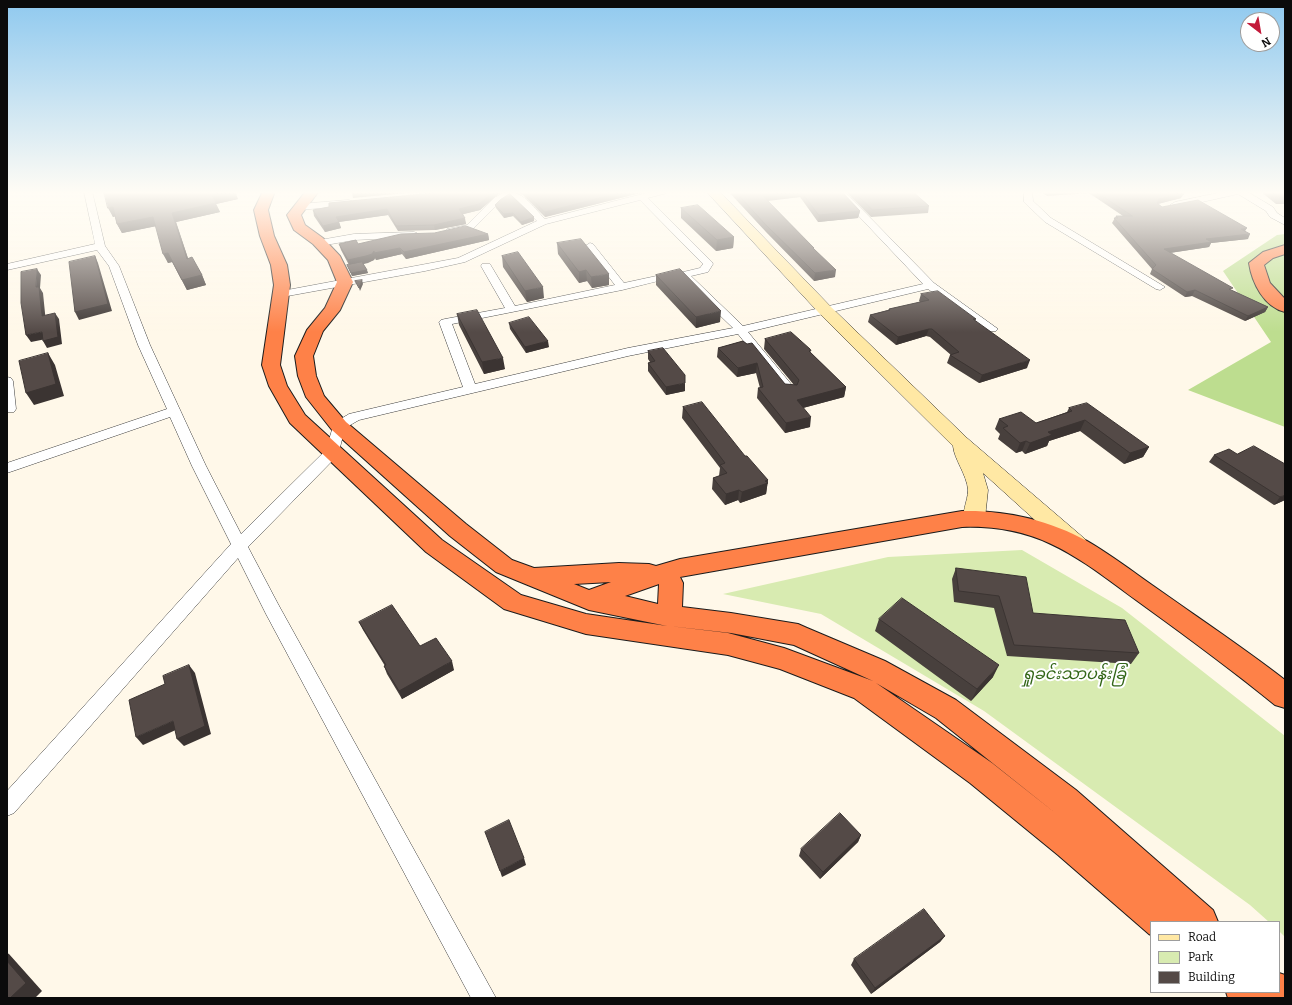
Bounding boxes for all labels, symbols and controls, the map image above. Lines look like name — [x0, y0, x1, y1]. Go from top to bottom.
north arrow — [1240, 12, 1280, 52]
text: N — [1259, 34, 1273, 50]
park label: ရှုခင်းသာပန်းခြံ — [1022, 665, 1126, 685]
legend — [1150, 921, 1280, 993]
text: Road — [1188, 930, 1216, 944]
text: Park — [1188, 950, 1213, 964]
text: Building — [1188, 970, 1235, 984]

